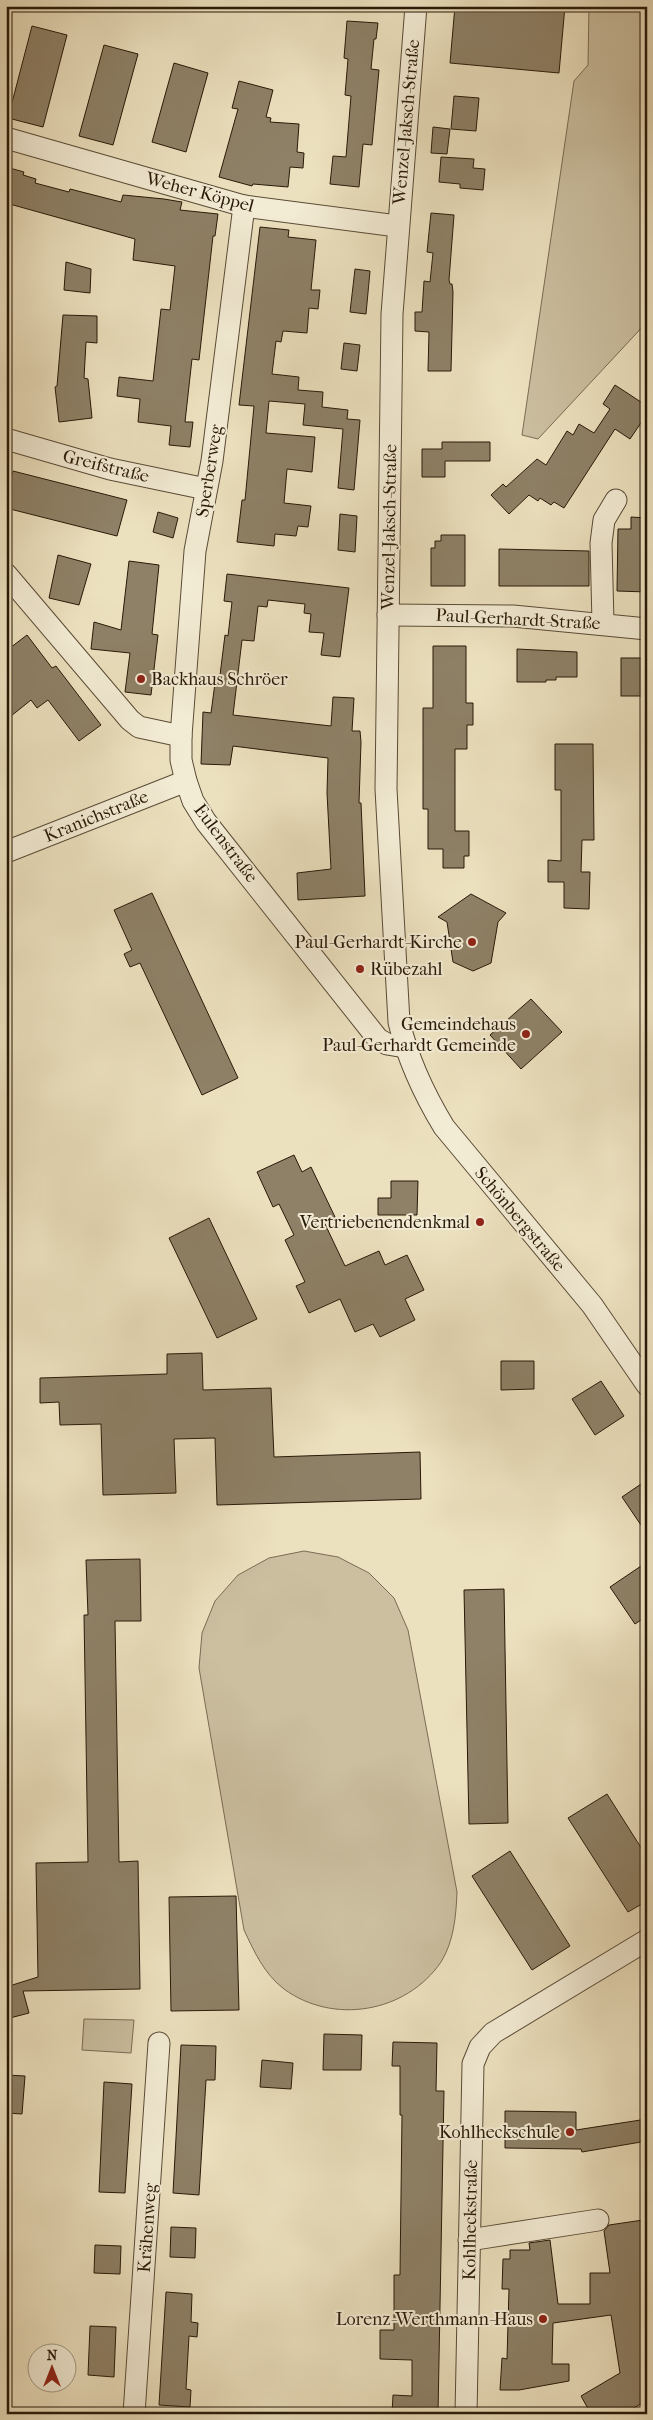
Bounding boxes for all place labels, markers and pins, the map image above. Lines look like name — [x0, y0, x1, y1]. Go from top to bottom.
place label: Backhaus Schröer — [151, 669, 288, 690]
marker: Backhaus Schröer — [135, 673, 147, 685]
place label: Paul-Gerhardt-Kirche — [294, 932, 462, 953]
marker: Paul-Gerhardt-Kirche — [466, 936, 478, 948]
place label: Rübezahl — [370, 959, 443, 980]
marker: Rübezahl — [354, 963, 366, 975]
place label: Gemeindehaus Paul-Gerhardt Gemeinde — [322, 1014, 516, 1056]
marker: Gemeindehaus Paul-Gerhardt Gemeinde — [520, 1028, 532, 1040]
place label: Vertriebenendenkmal — [299, 1212, 470, 1233]
marker: Vertriebenendenkmal — [474, 1216, 486, 1228]
place label: Kohlheckschule — [439, 2122, 560, 2143]
marker: Kohlheckschule — [564, 2126, 576, 2138]
place label: Lorenz-Werthmann-Haus — [336, 2309, 533, 2330]
marker: Lorenz-Werthmann-Haus — [537, 2313, 549, 2325]

